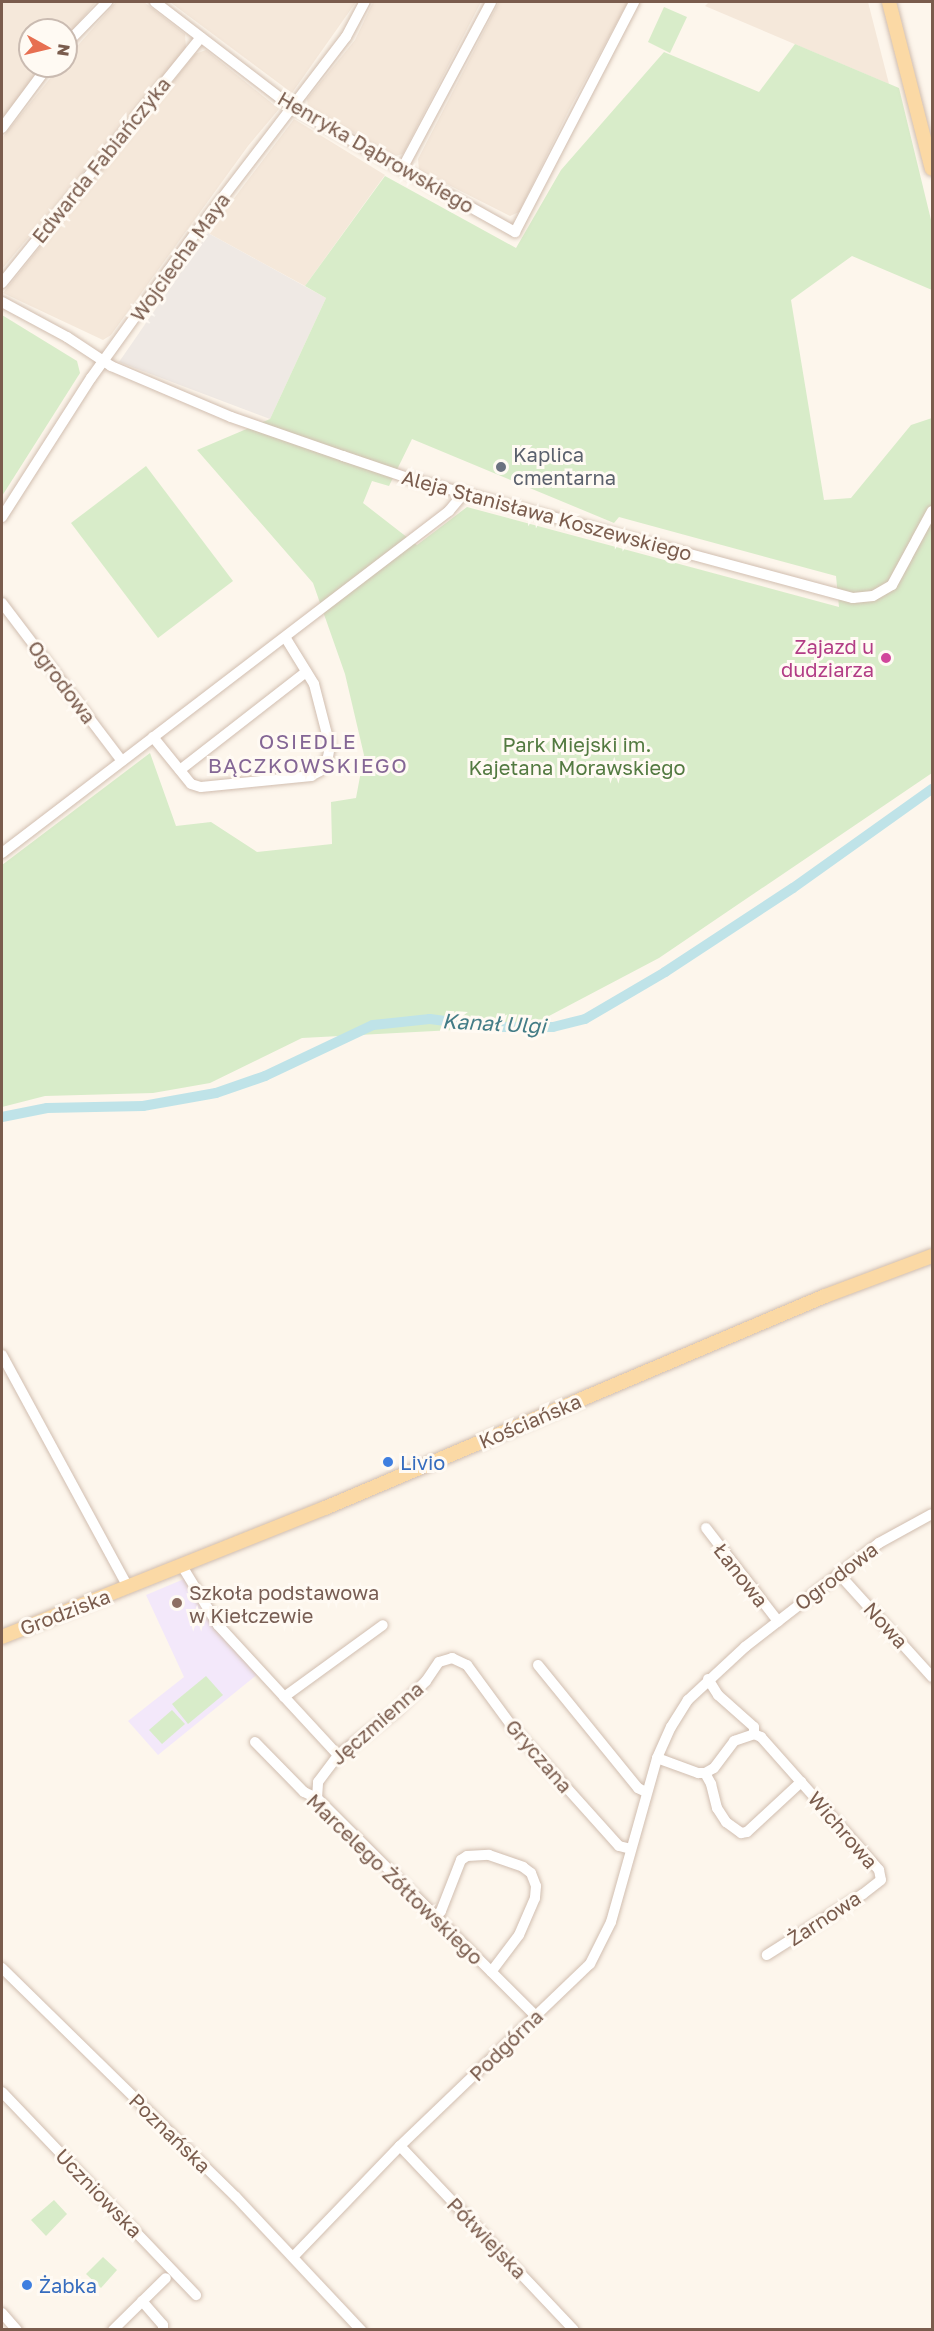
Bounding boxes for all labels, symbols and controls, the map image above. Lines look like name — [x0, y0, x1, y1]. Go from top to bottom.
north arrow — [18, 18, 78, 78]
text: N — [53, 43, 75, 58]
street label: Edwarda Fabiańczyka — [27, 72, 175, 248]
street label: Henryka Dąbrowskiego — [274, 86, 478, 218]
street label: Wojciecha Maya — [125, 188, 235, 326]
place label: Kaplica cmentarna — [513, 443, 616, 490]
marker: Kaplica cmentarna — [494, 460, 508, 474]
street label: Aleja Stanisława Koszewskiego — [399, 465, 695, 565]
place label: Zajazd u dudziarza — [781, 634, 874, 681]
street label: Ogrodowa — [23, 636, 101, 728]
marker: Zajazd u dudziarza — [879, 651, 893, 665]
district label: OSIEDLE BĄCZKOWSKIEGO — [208, 728, 408, 778]
park label: Park Miejski im. Kajetana Morawskiego — [468, 733, 686, 780]
water label: Kanał Ulgi — [442, 1008, 546, 1038]
street label: Kościańska — [475, 1389, 585, 1453]
place label: Livio — [400, 1450, 445, 1474]
marker: Livio — [381, 1455, 395, 1469]
street label: Ogrodowa — [790, 1537, 882, 1615]
street label: Łanowa — [709, 1538, 773, 1612]
place label: Szkoła podstawowa w Kiełczewie — [189, 1580, 379, 1627]
street label: Grodziska — [17, 1584, 113, 1640]
marker: Szkoła podstawowa w Kiełczewie — [170, 1596, 184, 1610]
street label: Nowa — [859, 1597, 913, 1653]
street label: Jęczmienna — [326, 1676, 428, 1770]
street label: Gryczana — [501, 1714, 577, 1798]
street label: Wichrowa — [803, 1787, 883, 1873]
street label: Marcelego Żółtowskiego — [302, 1789, 488, 1969]
street label: Żarnowa — [783, 1886, 865, 1950]
street label: Podgórna — [464, 2004, 548, 2086]
street label: Poznańska — [124, 2088, 216, 2178]
street label: Uczniowska — [51, 2144, 147, 2242]
street label: Półwiejska — [442, 2192, 532, 2284]
place label: Żabka — [39, 2273, 97, 2297]
marker: Żabka — [20, 2278, 34, 2292]

